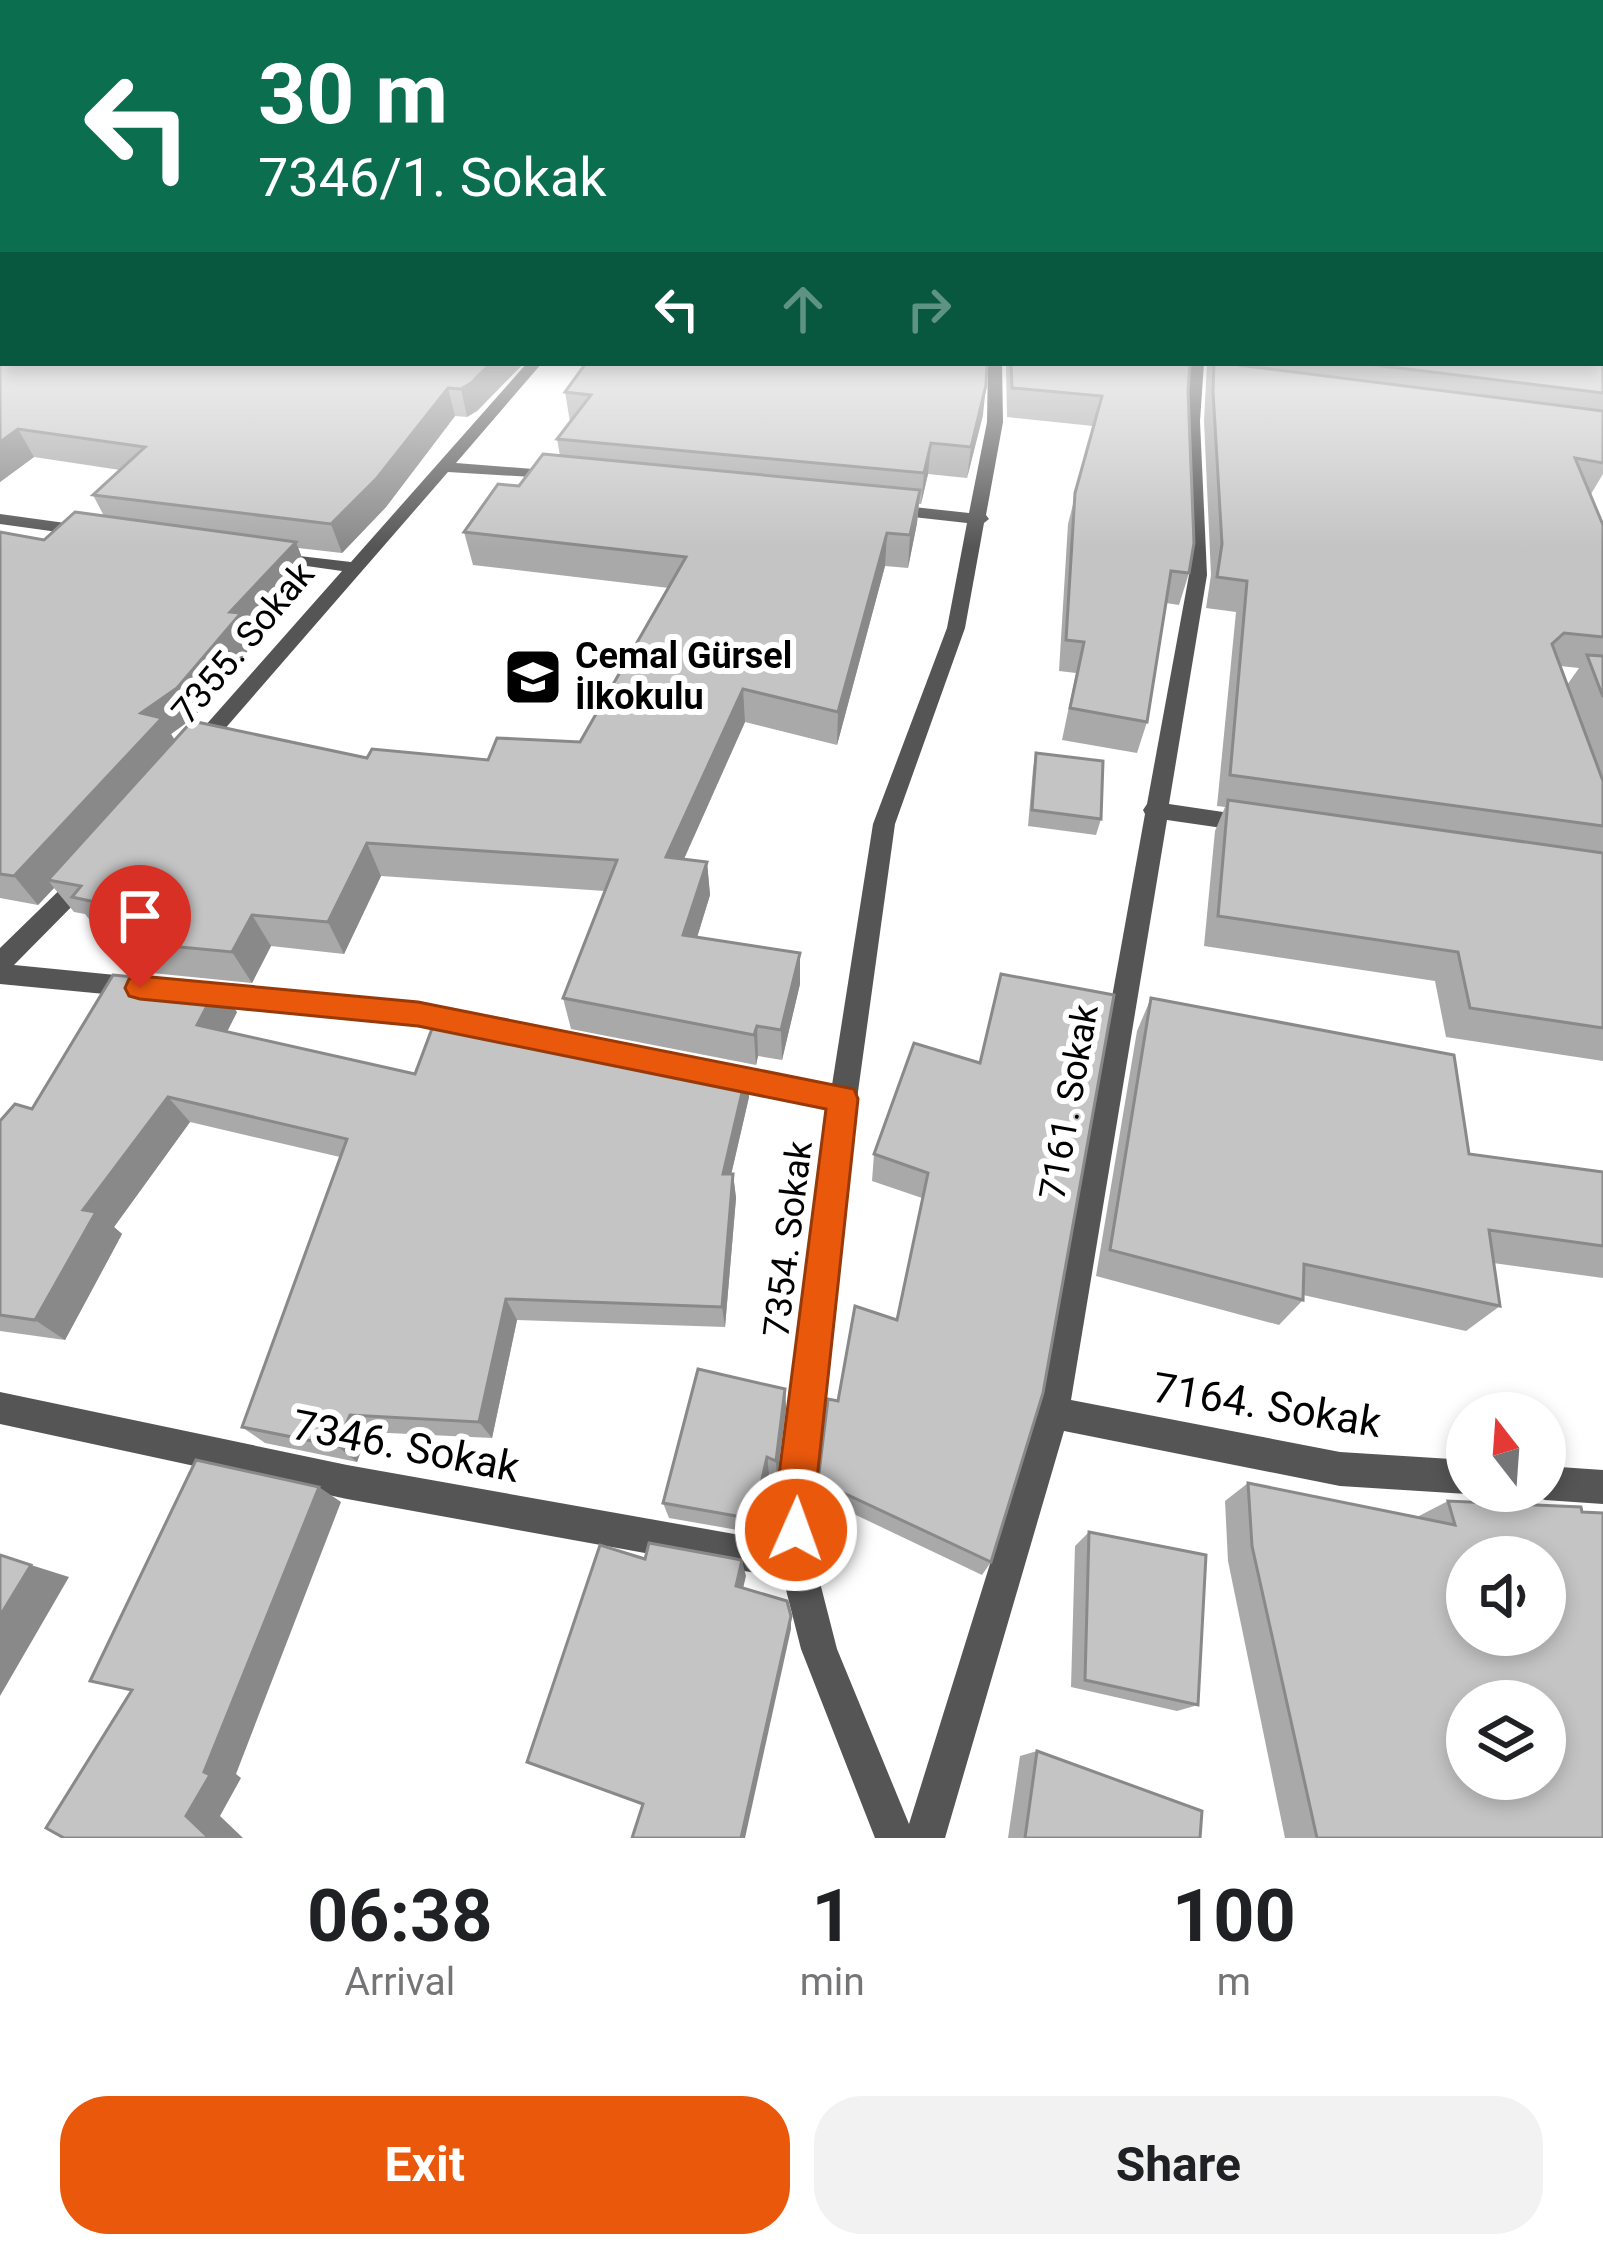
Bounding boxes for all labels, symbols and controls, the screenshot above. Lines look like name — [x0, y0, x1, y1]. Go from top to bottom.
text: 30 m — [258, 45, 448, 144]
icon: left — [60, 48, 216, 204]
text: 7346/1. Sokak — [258, 146, 607, 209]
icon: left — [644, 276, 710, 342]
icon: ahead — [770, 276, 836, 342]
icon: right — [896, 276, 962, 342]
street label: 7355. Sokak — [163, 553, 323, 732]
place label: Cemal Gürsel İlkokulu — [575, 635, 792, 718]
school or university icon: Cemal Gürsel İlkokulu — [502, 646, 564, 708]
pin — [89, 865, 191, 988]
icon: arrive — [107, 883, 173, 949]
street label: 7161. Sokak — [1031, 1000, 1107, 1203]
street label: 7354. Sokak — [755, 1138, 821, 1339]
street label: 7164. Sokak — [1149, 1363, 1385, 1447]
north arrow — [1446, 1392, 1566, 1512]
map controls — [1446, 1392, 1566, 1800]
street label: 7346. Sokak — [288, 1400, 524, 1492]
position arrow — [733, 1467, 859, 1593]
button: sound — [1446, 1536, 1566, 1656]
button: layers — [1446, 1680, 1566, 1800]
text: 06:38 — [307, 1874, 493, 1959]
text: 1 — [812, 1874, 853, 1959]
text: 100 — [1172, 1874, 1296, 1959]
text: Arrival — [344, 1959, 455, 2005]
text: min — [800, 1959, 865, 2005]
text: m — [1217, 1959, 1251, 2005]
button: Exit — [60, 2096, 790, 2234]
button: Share — [814, 2096, 1543, 2234]

